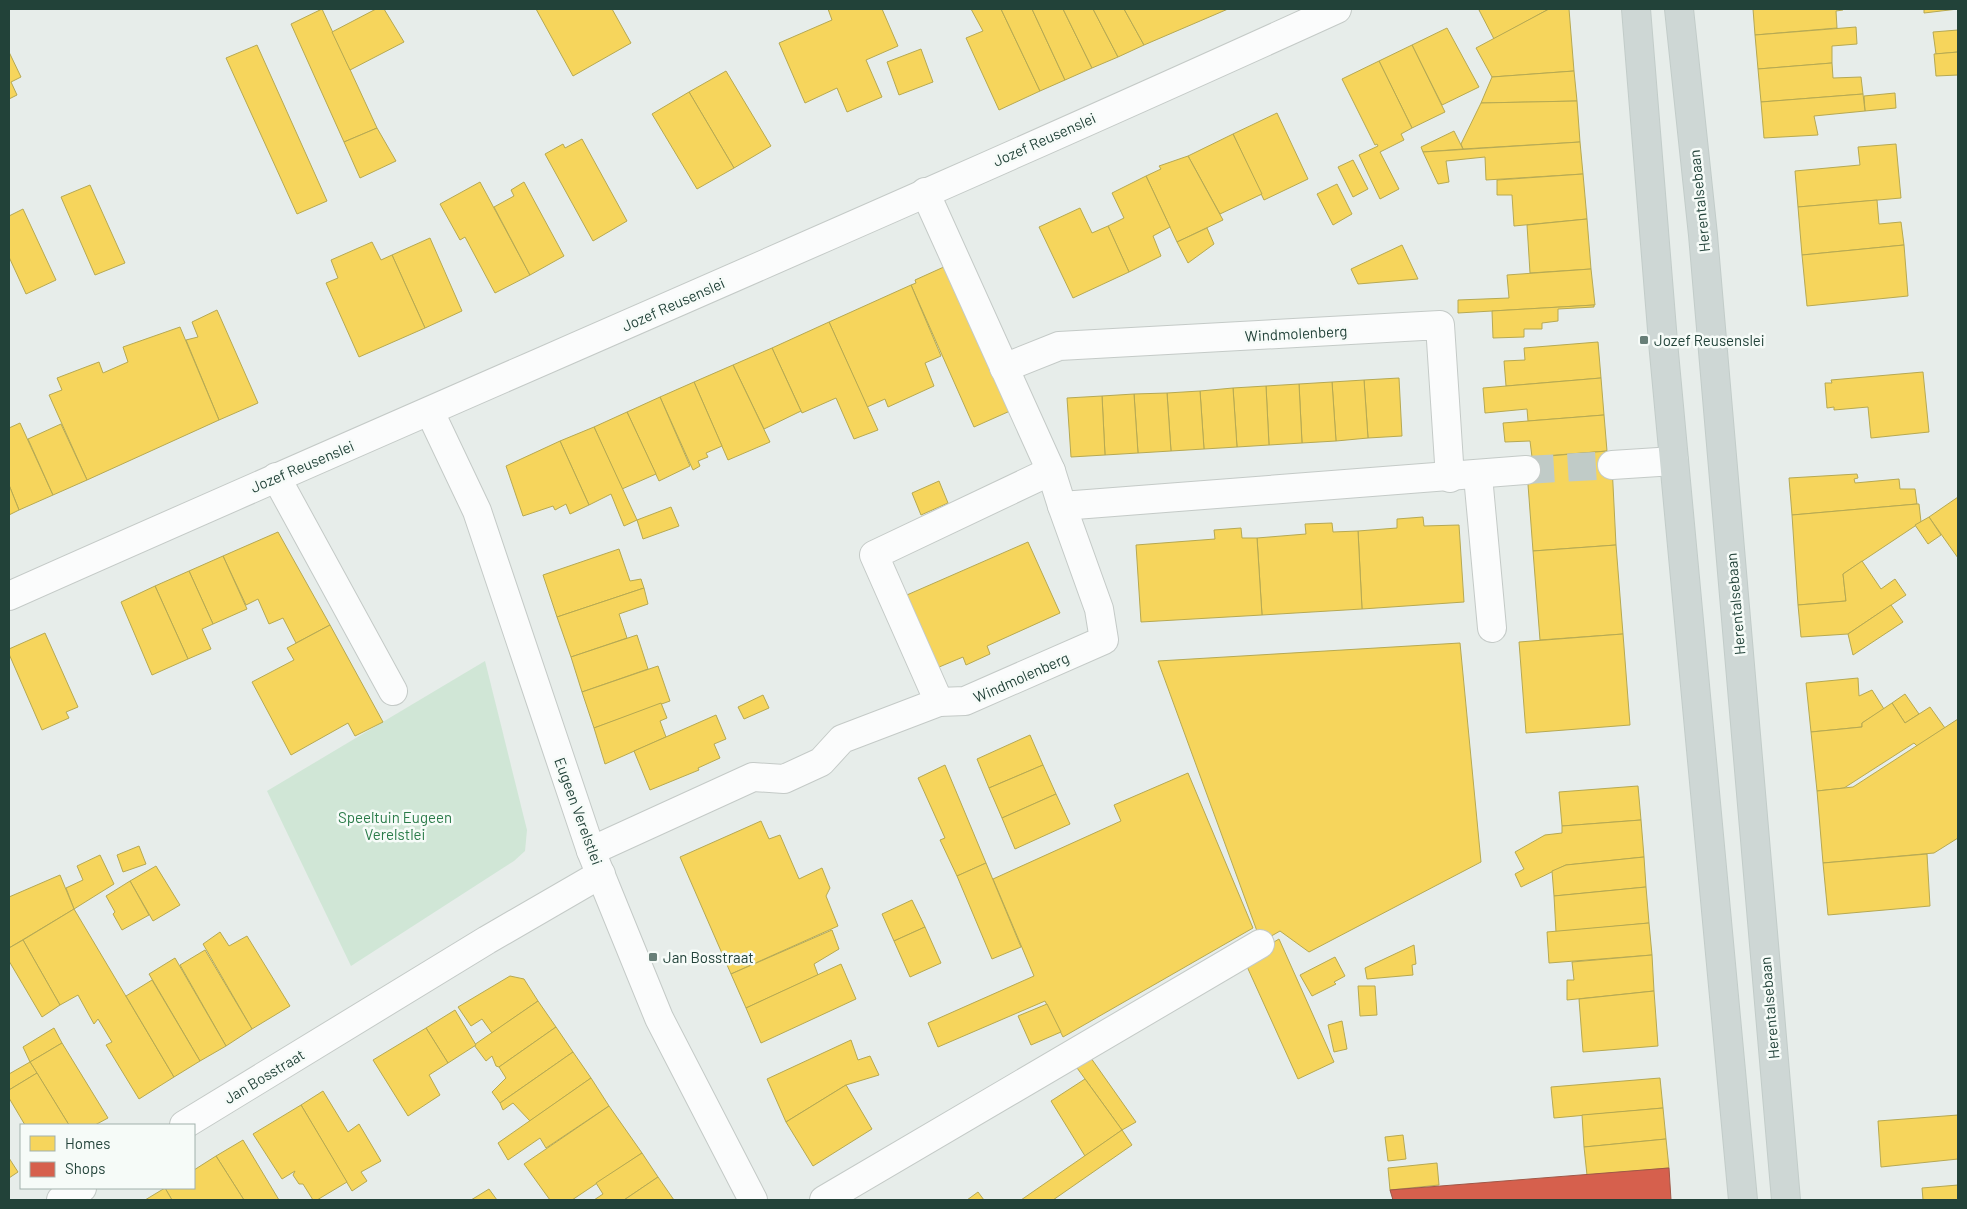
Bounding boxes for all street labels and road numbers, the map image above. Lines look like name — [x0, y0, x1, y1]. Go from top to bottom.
street label: Jozef Reusenslei — [990, 108, 1098, 170]
street label: Herentalsebaan — [1685, 149, 1713, 253]
street label: Jozef Reusenslei — [619, 273, 727, 335]
street label: Windmolenberg — [1244, 321, 1348, 345]
street label: Jozef Reusenslei — [248, 436, 356, 496]
street label: Herentalsebaan — [1722, 552, 1748, 656]
street label: Windmolenberg — [970, 648, 1072, 706]
street label: Eugeen Verelstlei — [551, 755, 607, 867]
street label: Herentalsebaan — [1756, 956, 1782, 1060]
street label: Jan Bosstraat — [220, 1045, 308, 1107]

